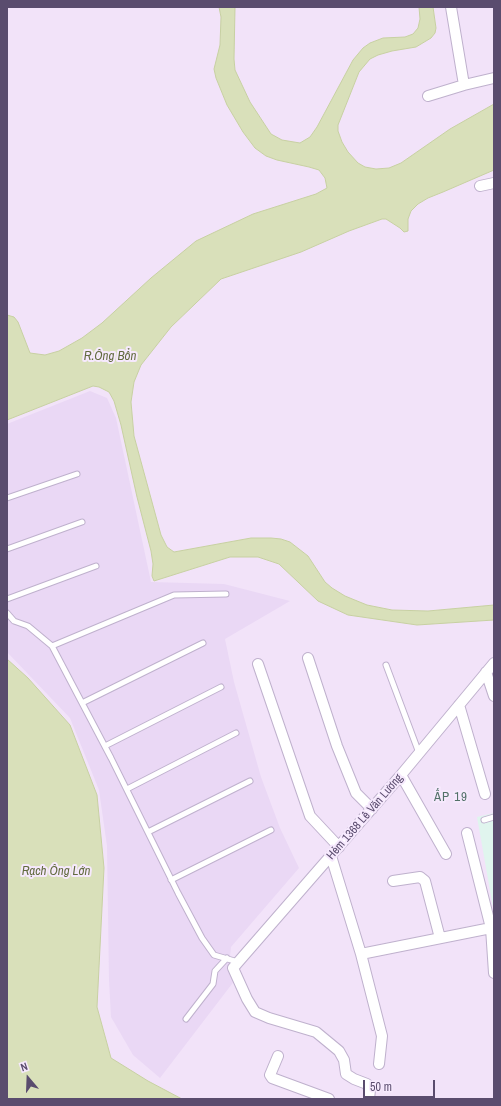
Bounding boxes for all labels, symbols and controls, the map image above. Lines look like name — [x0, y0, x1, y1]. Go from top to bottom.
water label: R.Ông Bổn — [84, 349, 136, 365]
street label: Hẻm 1368 Lê Văn Lương — [324, 771, 406, 863]
district label: ẤP 19 — [434, 790, 468, 806]
water label: Rạch Ông Lớn — [22, 864, 90, 880]
north arrow — [8, 1058, 48, 1098]
text: N — [19, 1059, 29, 1074]
scale bar — [365, 1072, 437, 1098]
text: 50 m — [370, 1079, 392, 1095]

